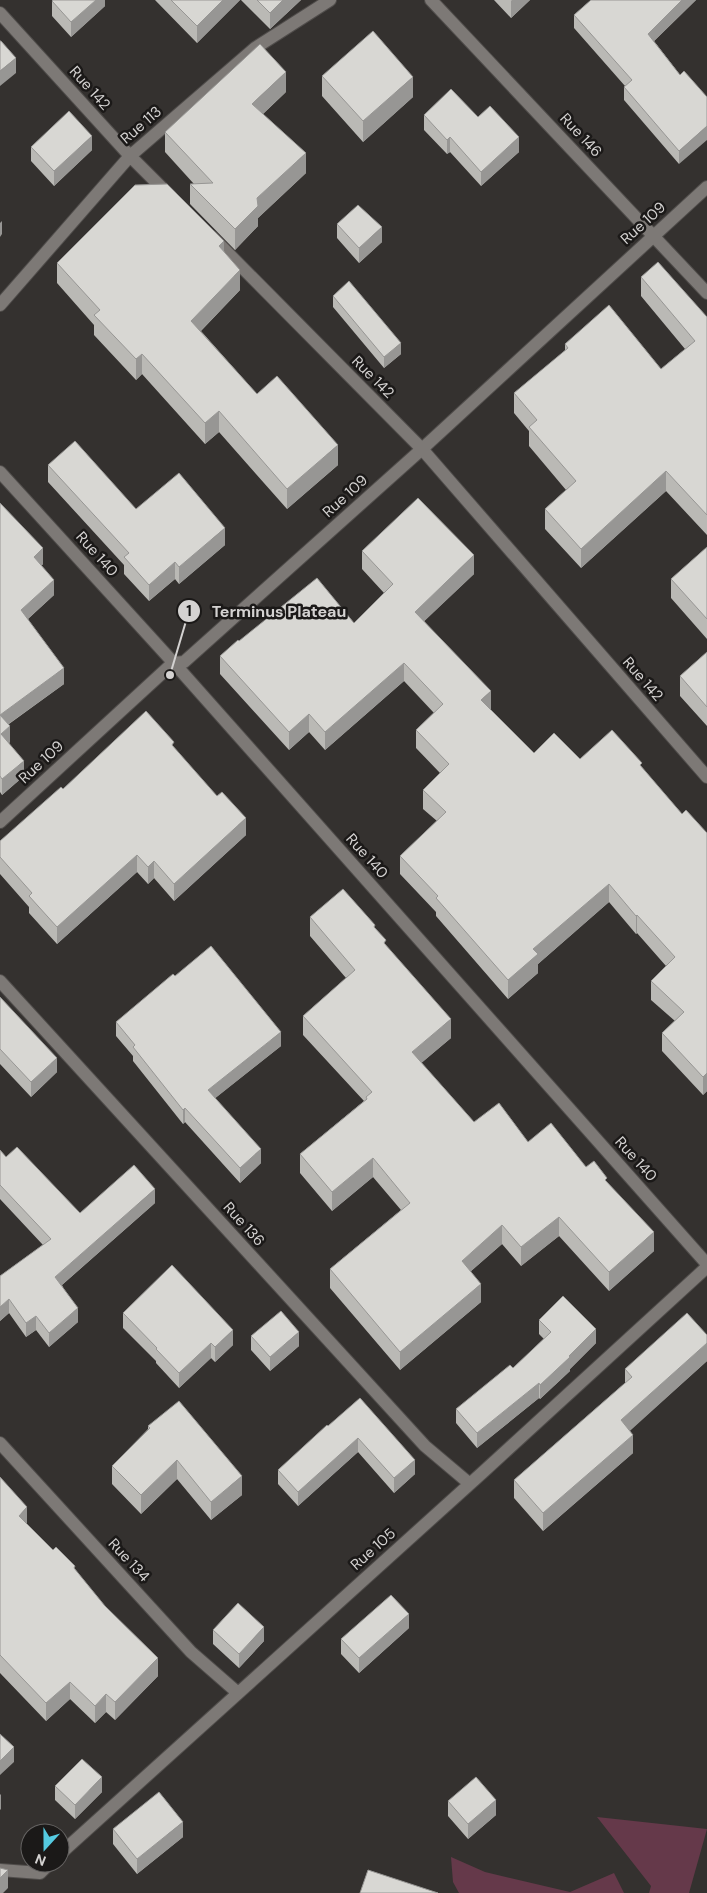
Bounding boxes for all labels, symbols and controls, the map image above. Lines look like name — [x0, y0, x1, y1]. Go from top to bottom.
street label: Rue 142 — [65, 62, 115, 114]
street label: Rue 113 — [116, 102, 166, 148]
street label: Rue 146 — [556, 109, 606, 161]
street label: Rue 109 — [616, 197, 670, 249]
street label: Rue 142 — [347, 351, 399, 403]
street label: Rue 109 — [318, 470, 372, 522]
street label: Rue 140 — [71, 527, 123, 581]
callout: Terminus Plateau — [177, 596, 356, 627]
text: 1 — [186, 601, 192, 621]
text: Terminus Plateau — [212, 601, 346, 622]
street label: Rue 142 — [618, 653, 668, 705]
street label: Rue 109 — [14, 736, 68, 788]
street label: Rue 140 — [341, 829, 393, 883]
street label: Rue 140 — [610, 1132, 662, 1186]
street label: Rue 136 — [219, 1198, 269, 1250]
street label: Rue 105 — [346, 1523, 400, 1575]
street label: Rue 134 — [104, 1534, 154, 1586]
north arrow — [20, 1823, 70, 1873]
text: N — [32, 1850, 48, 1870]

